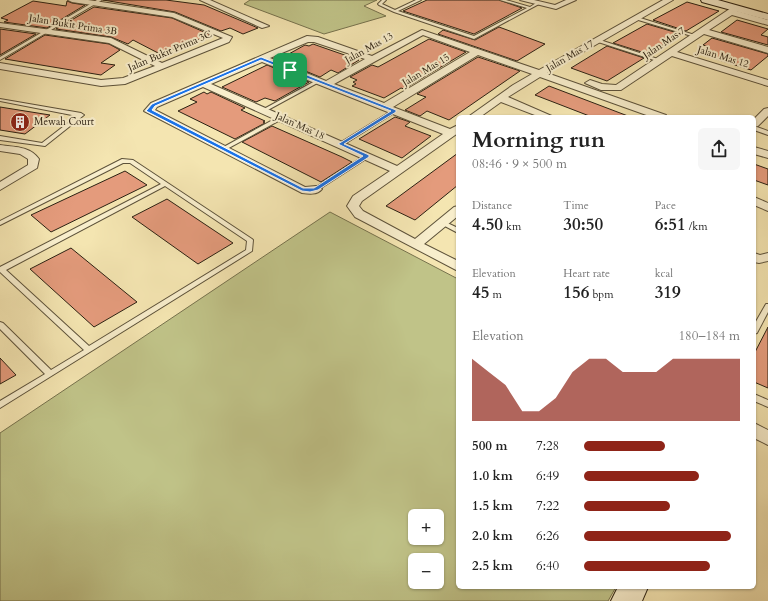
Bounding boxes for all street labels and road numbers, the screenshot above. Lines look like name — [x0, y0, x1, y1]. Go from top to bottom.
street label: Jalan Bukit Prima 3B — [26, 11, 118, 39]
street label: Jalan Mas 7 — [639, 24, 688, 63]
street label: Jalan Bukit Prima 3C — [124, 27, 214, 76]
street label: Jalan Mas 13 — [341, 29, 396, 68]
street label: Jalan Mas 17 — [542, 37, 596, 76]
street label: Jalan Mas 12 — [694, 42, 750, 71]
street label: Jalan Mas 15 — [398, 50, 452, 91]
street label: Jalan Mas 18 — [271, 108, 327, 143]

